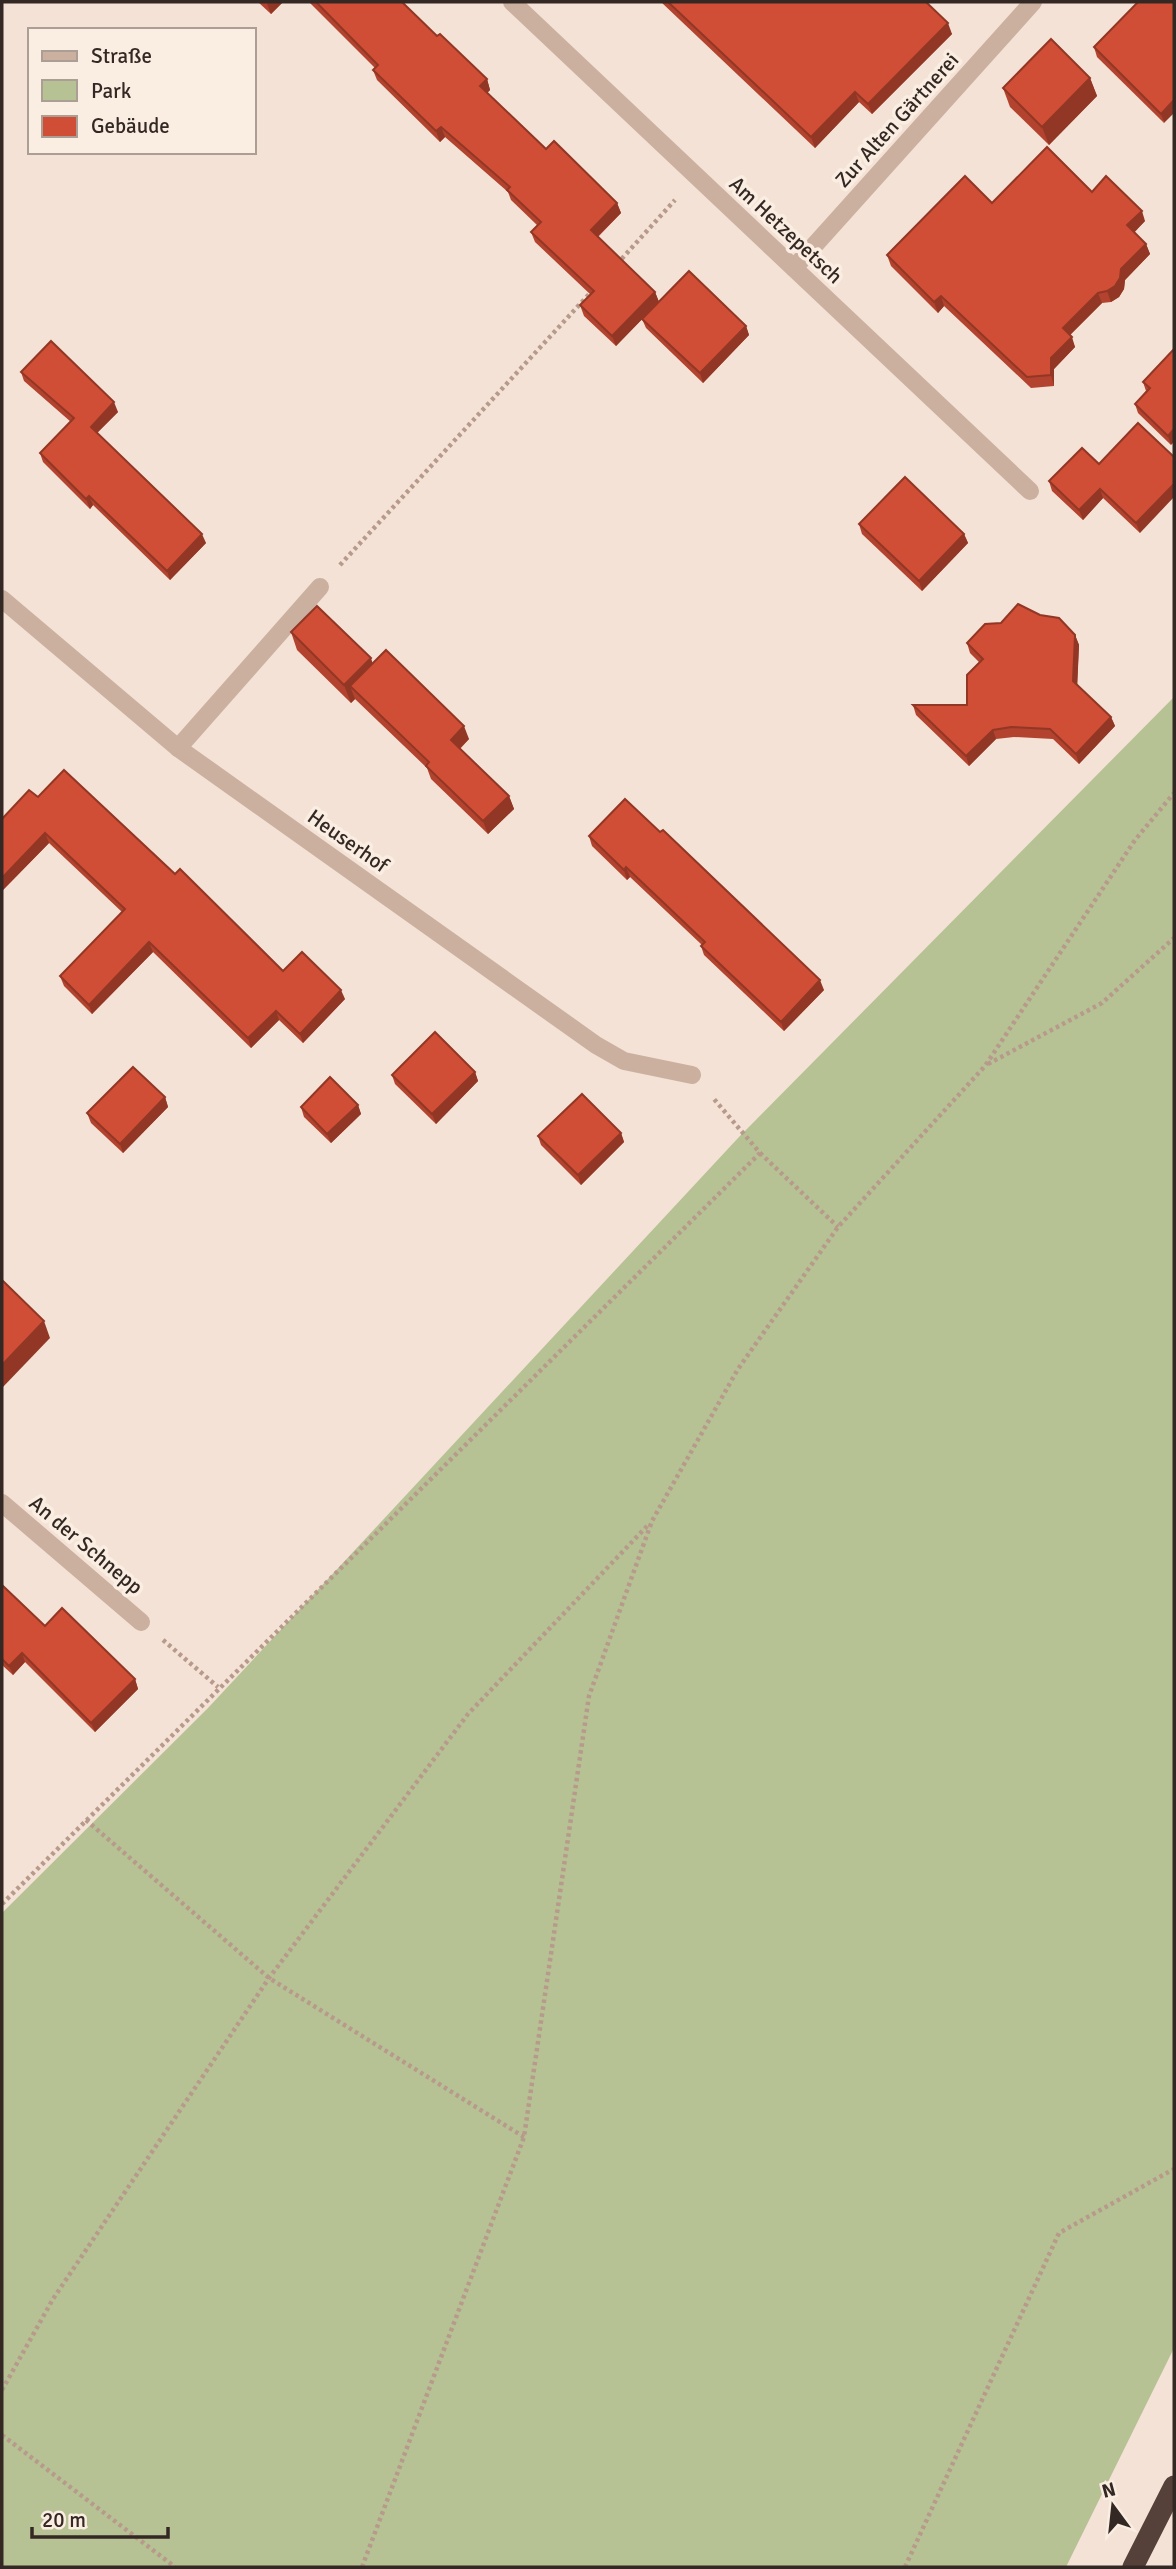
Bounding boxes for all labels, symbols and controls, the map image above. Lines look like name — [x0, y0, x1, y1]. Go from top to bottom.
legend — [28, 28, 256, 154]
text: Straße — [91, 43, 152, 69]
street label: Zur Alten Gärtnerei — [830, 47, 964, 193]
text: Park — [91, 78, 132, 104]
text: Gebäude — [91, 113, 170, 139]
street label: Am Hetzepetsch — [724, 171, 848, 289]
street label: Heuserhof — [303, 804, 394, 879]
street label: An der Schnepp — [24, 1490, 148, 1600]
north arrow — [1078, 2471, 1148, 2541]
text: N — [1099, 2477, 1118, 2504]
scale bar — [32, 2496, 168, 2540]
text: 20 m — [42, 2507, 86, 2533]

